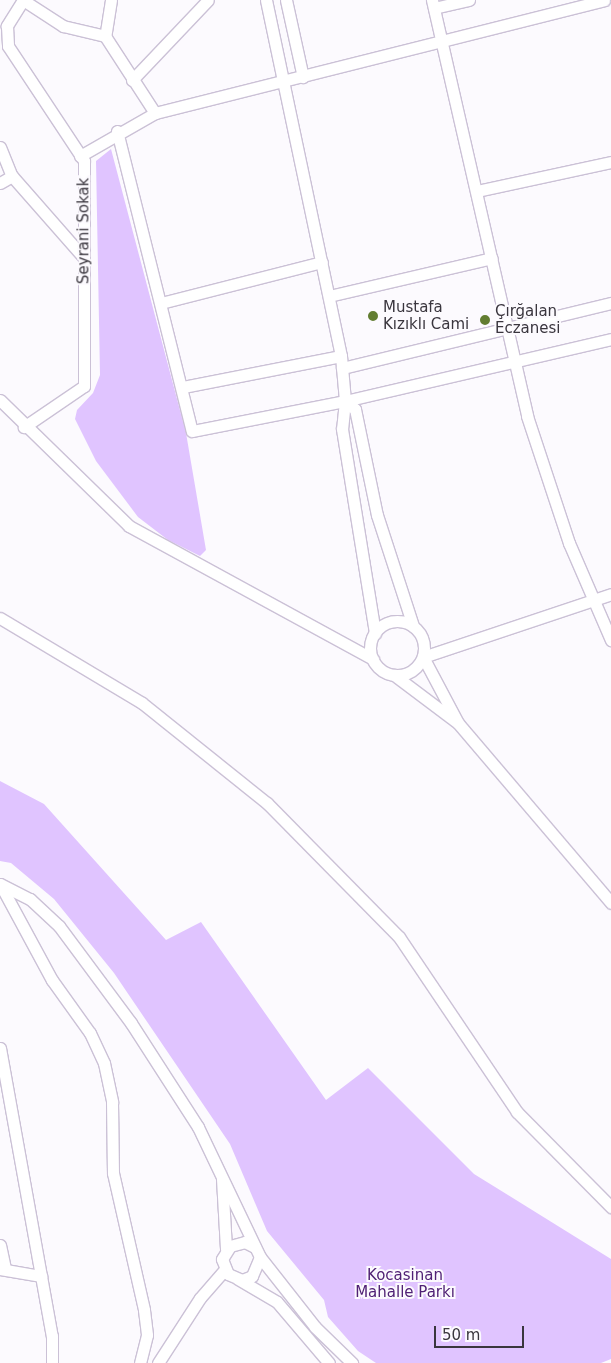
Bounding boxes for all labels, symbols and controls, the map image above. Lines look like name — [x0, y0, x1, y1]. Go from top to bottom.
street label: Seyrani Sokak — [75, 178, 93, 284]
place label: Mustafa Kızıklı Cami — [383, 298, 469, 333]
place label: Çırğalan Eczanesi — [495, 302, 561, 337]
marker: Mustafa Kızıklı Cami — [367, 310, 379, 322]
marker: Çırğalan Eczanesi — [479, 314, 491, 326]
park label: Kocasinan Mahalle Parkı — [355, 1266, 455, 1301]
scale bar — [436, 1316, 526, 1348]
text: 50 m — [442, 1326, 480, 1344]

